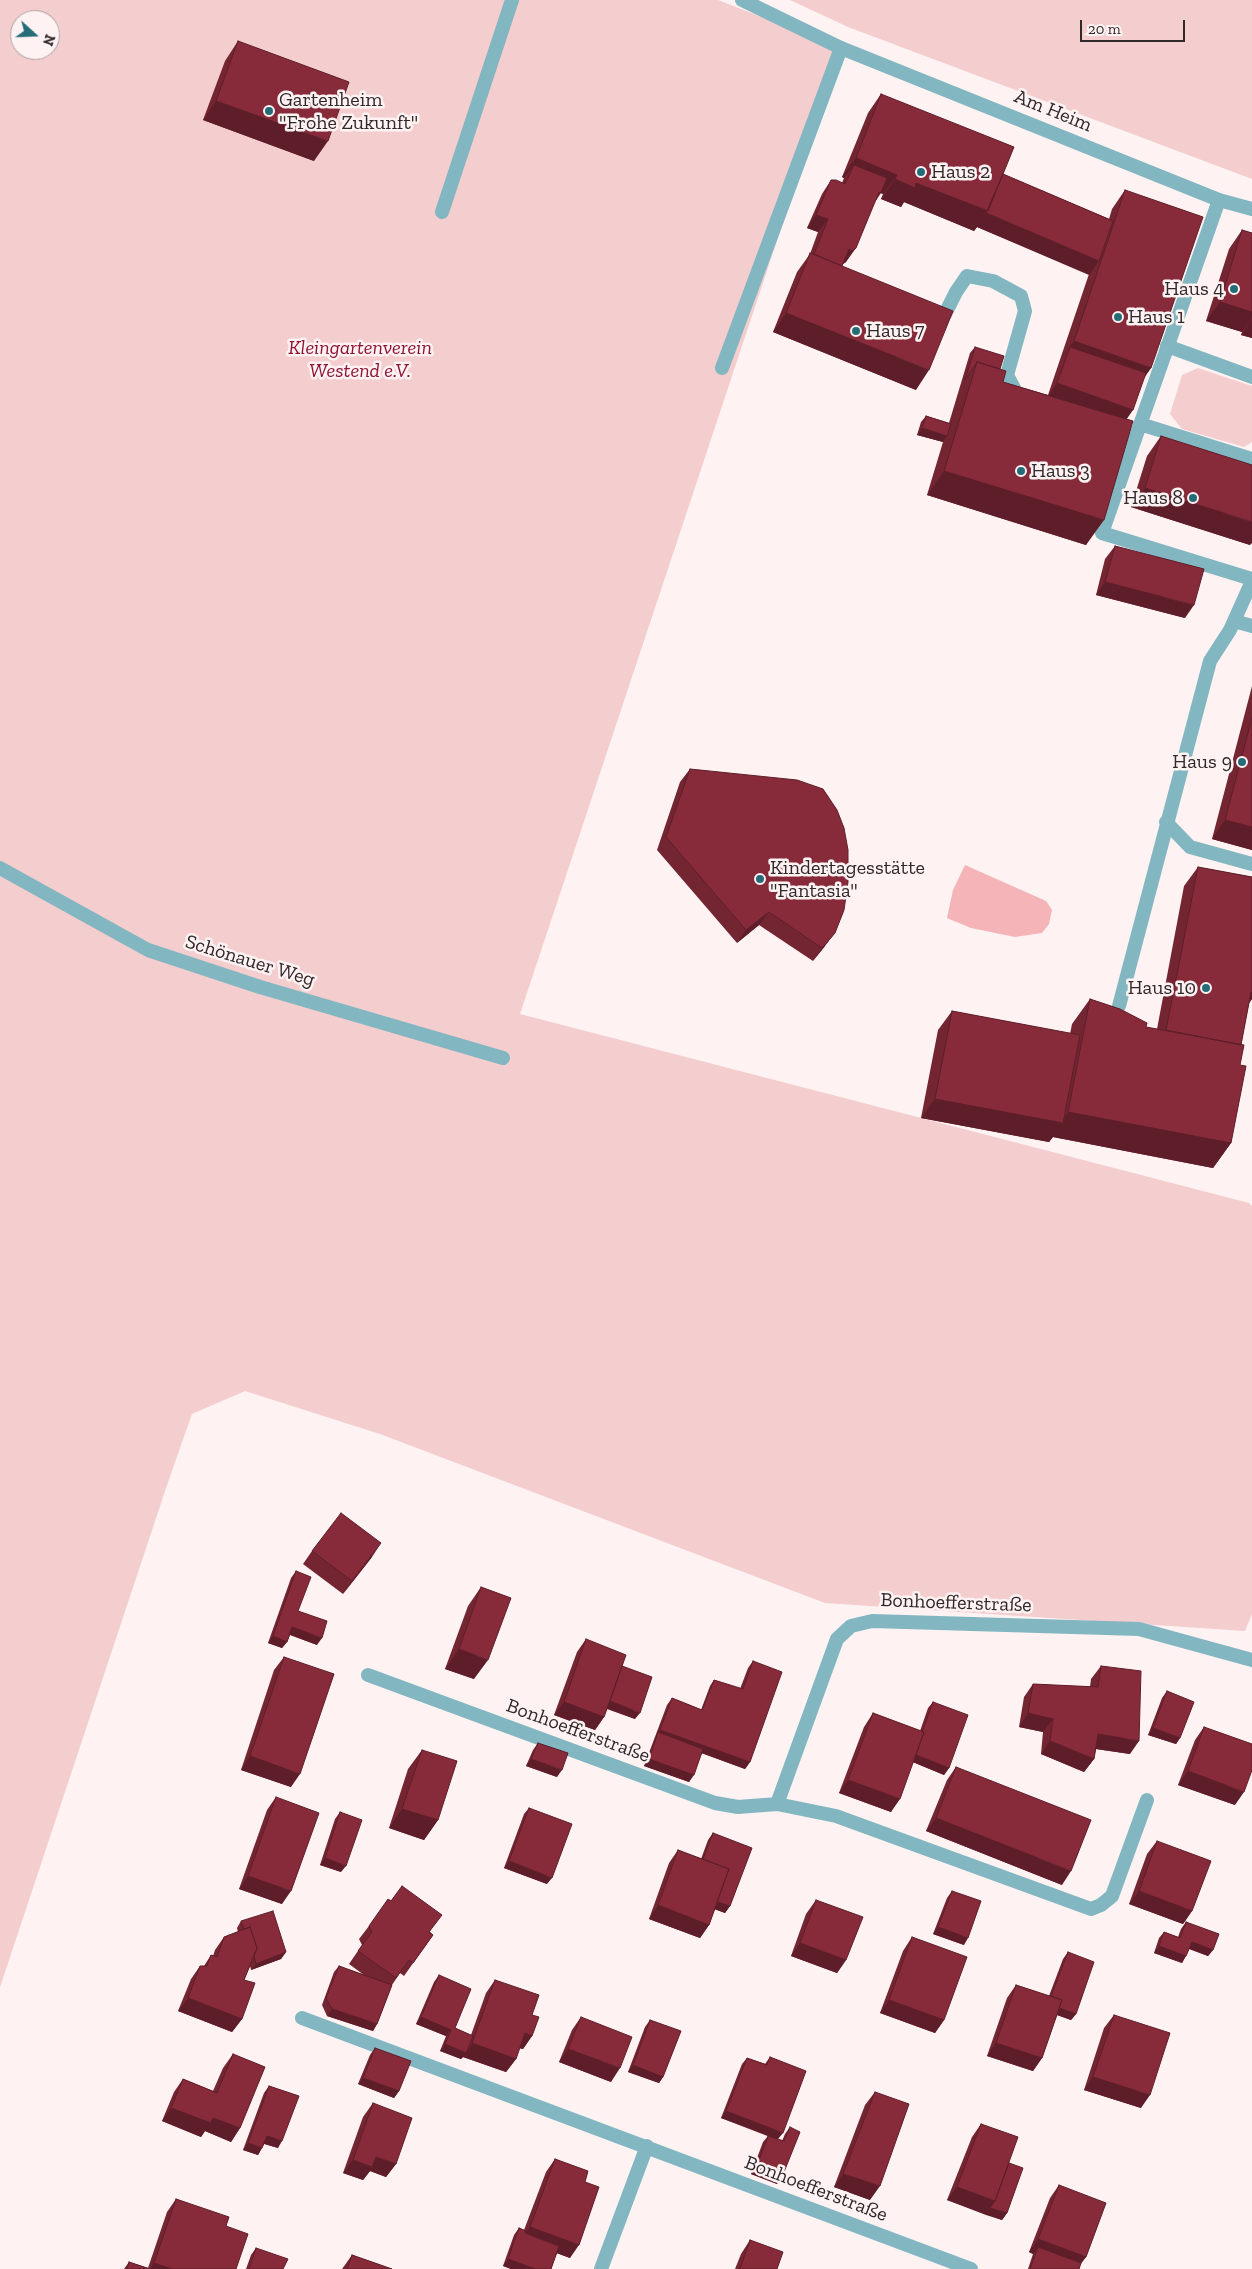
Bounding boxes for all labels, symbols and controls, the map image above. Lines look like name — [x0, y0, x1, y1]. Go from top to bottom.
north arrow — [10, 10, 60, 60]
scale bar — [1082, 10, 1187, 42]
text: 20 m — [1088, 20, 1121, 38]
text: N — [39, 32, 58, 48]
street label: Am Heim — [1011, 85, 1095, 137]
place label: Gartenheim "Frohe Zukunft" — [279, 88, 418, 135]
marker: Gartenheim "Frohe Zukunft" — [263, 105, 275, 117]
place label: Haus 2 — [931, 160, 990, 184]
marker: Haus 2 — [915, 166, 927, 178]
place label: Haus 4 — [1164, 277, 1224, 301]
marker: Haus 4 — [1228, 283, 1240, 295]
place label: Haus 1 — [1128, 305, 1185, 329]
marker: Haus 1 — [1112, 311, 1124, 323]
place label: Haus 7 — [866, 319, 924, 343]
marker: Haus 7 — [850, 325, 862, 337]
park label: Kleingartenverein Westend e.V. — [288, 336, 432, 383]
place label: Haus 3 — [1031, 459, 1090, 483]
marker: Haus 3 — [1015, 465, 1027, 477]
place label: Haus 8 — [1123, 486, 1183, 510]
marker: Haus 8 — [1187, 492, 1199, 504]
place label: Haus 9 — [1172, 750, 1232, 774]
marker: Haus 9 — [1236, 756, 1248, 768]
place label: Kindertagesstätte "Fantasia" — [770, 856, 925, 903]
marker: Kindertagesstätte "Fantasia" — [754, 873, 766, 885]
street label: Schönauer Weg — [182, 930, 318, 992]
place label: Haus 10 — [1128, 976, 1196, 1000]
marker: Haus 10 — [1200, 982, 1212, 994]
street label: Bonhoefferstraße — [880, 1588, 1032, 1618]
street label: Bonhoefferstraße — [503, 1694, 653, 1768]
street label: Bonhoefferstraße — [741, 2151, 891, 2227]

